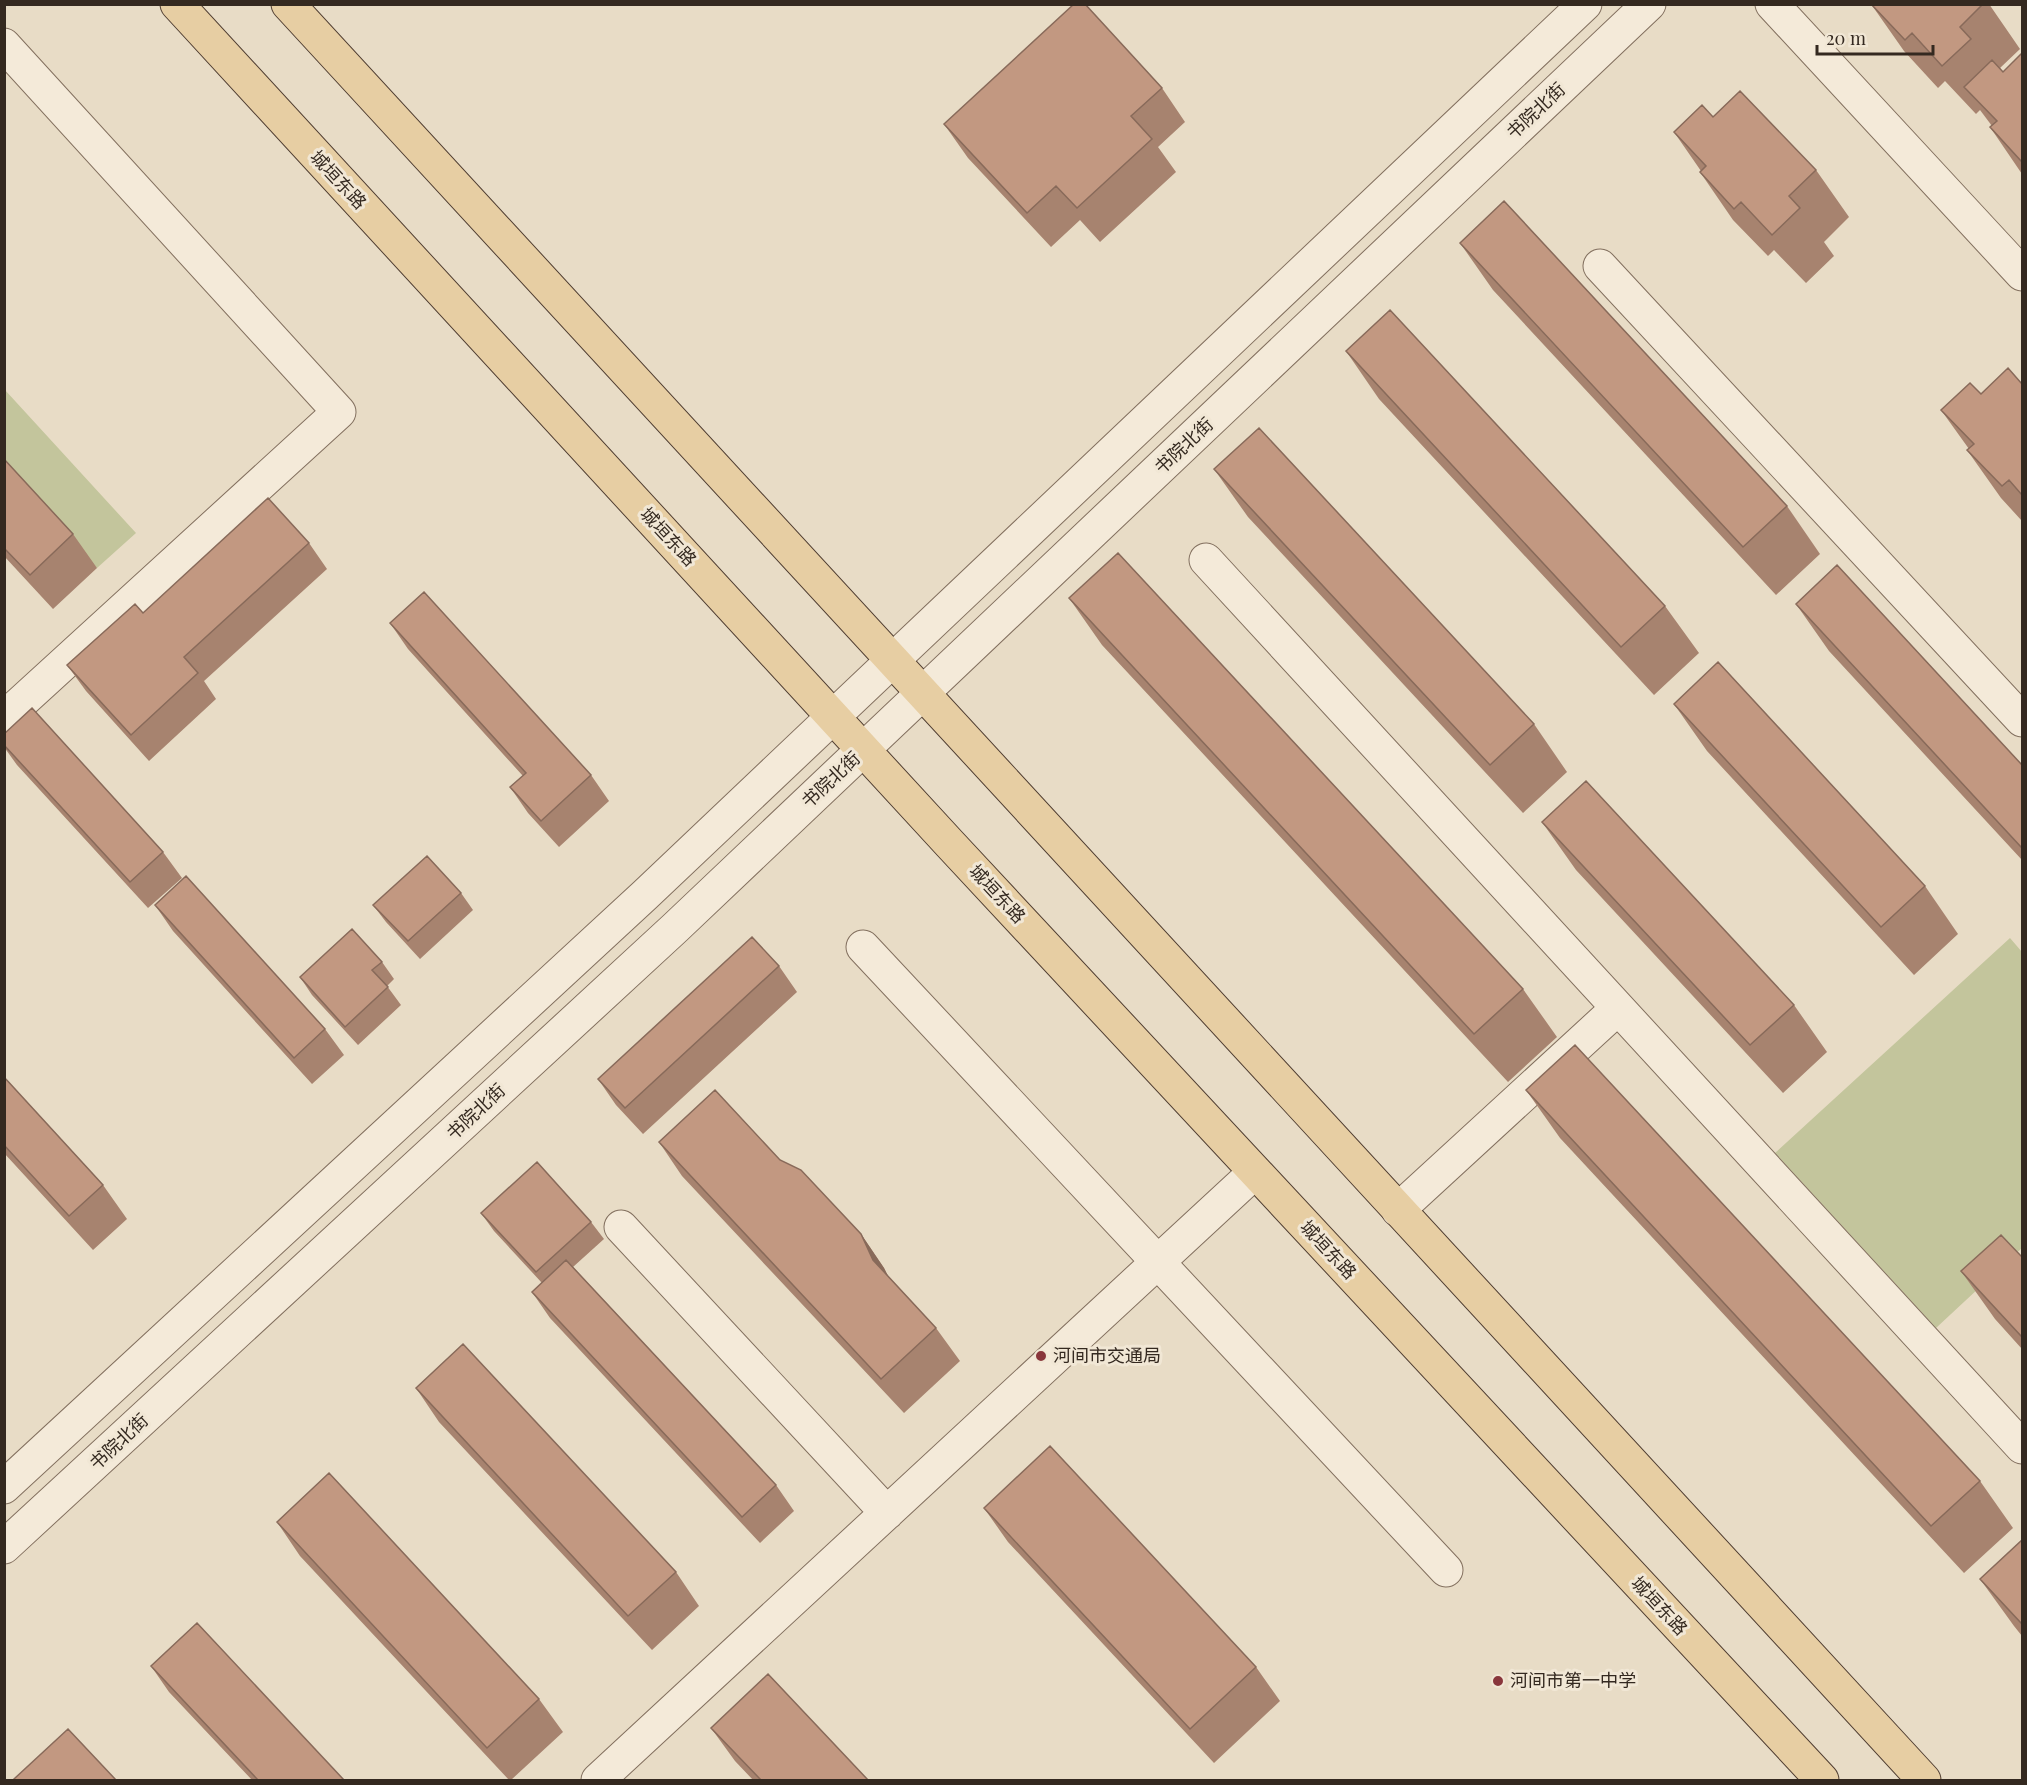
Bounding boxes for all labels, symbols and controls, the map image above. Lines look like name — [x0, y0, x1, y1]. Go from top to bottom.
scale bar — [1817, 18, 1932, 56]
text: 20 m — [1826, 26, 1866, 50]
street label: 书院北街 — [1501, 77, 1570, 144]
street label: 城垣东路 — [305, 145, 372, 214]
street label: 书院北街 — [1149, 412, 1218, 479]
street label: 城垣东路 — [635, 502, 702, 571]
street label: 书院北街 — [796, 746, 865, 813]
street label: 城垣东路 — [964, 859, 1031, 928]
street label: 书院北街 — [441, 1078, 510, 1145]
street label: 城垣东路 — [1295, 1215, 1362, 1284]
place label: 河间市交通局 — [1053, 1343, 1161, 1367]
marker: 河间市交通局 — [1034, 1349, 1048, 1363]
street label: 书院北街 — [84, 1408, 153, 1475]
street label: 城垣东路 — [1626, 1571, 1693, 1640]
place label: 河间市第一中学 — [1510, 1668, 1636, 1692]
marker: 河间市第一中学 — [1491, 1674, 1505, 1688]

